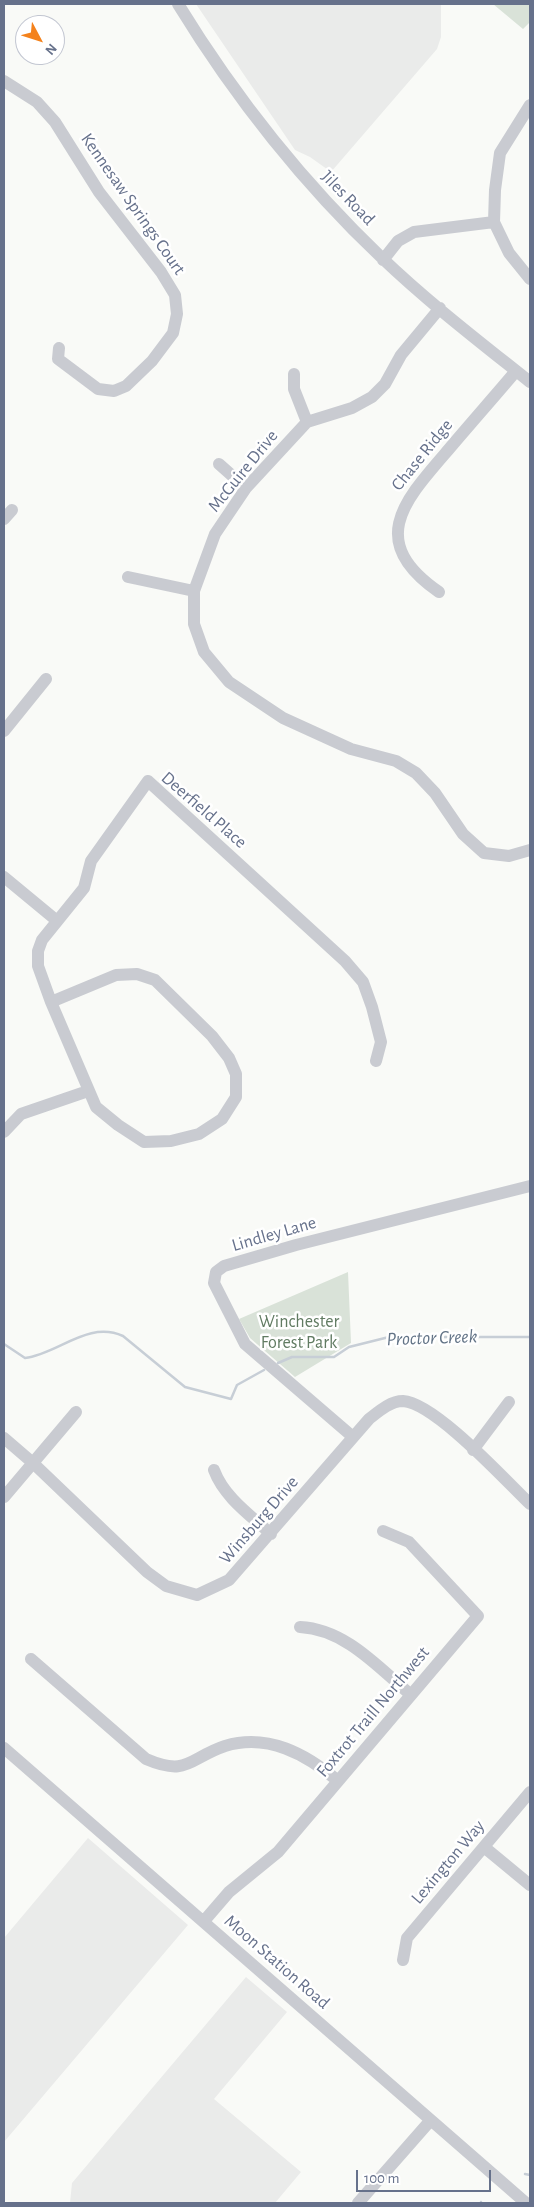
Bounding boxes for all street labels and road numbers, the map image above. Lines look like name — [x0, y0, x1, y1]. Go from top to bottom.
street label: Kennesaw Springs Court — [76, 129, 190, 279]
street label: Jiles Road — [317, 166, 379, 230]
street label: Chase Ridge — [387, 415, 457, 495]
street label: McGuire Drive — [203, 426, 283, 516]
street label: Deerfield Place — [157, 767, 251, 853]
street label: Lindley Lane — [229, 1212, 319, 1256]
street label: Winsburg Drive — [215, 1472, 303, 1568]
street label: Foxtrot Traill Northwest — [312, 1642, 434, 1782]
street label: Lexington Way — [407, 1816, 489, 1908]
street label: Moon Station Road — [220, 1910, 334, 2014]

